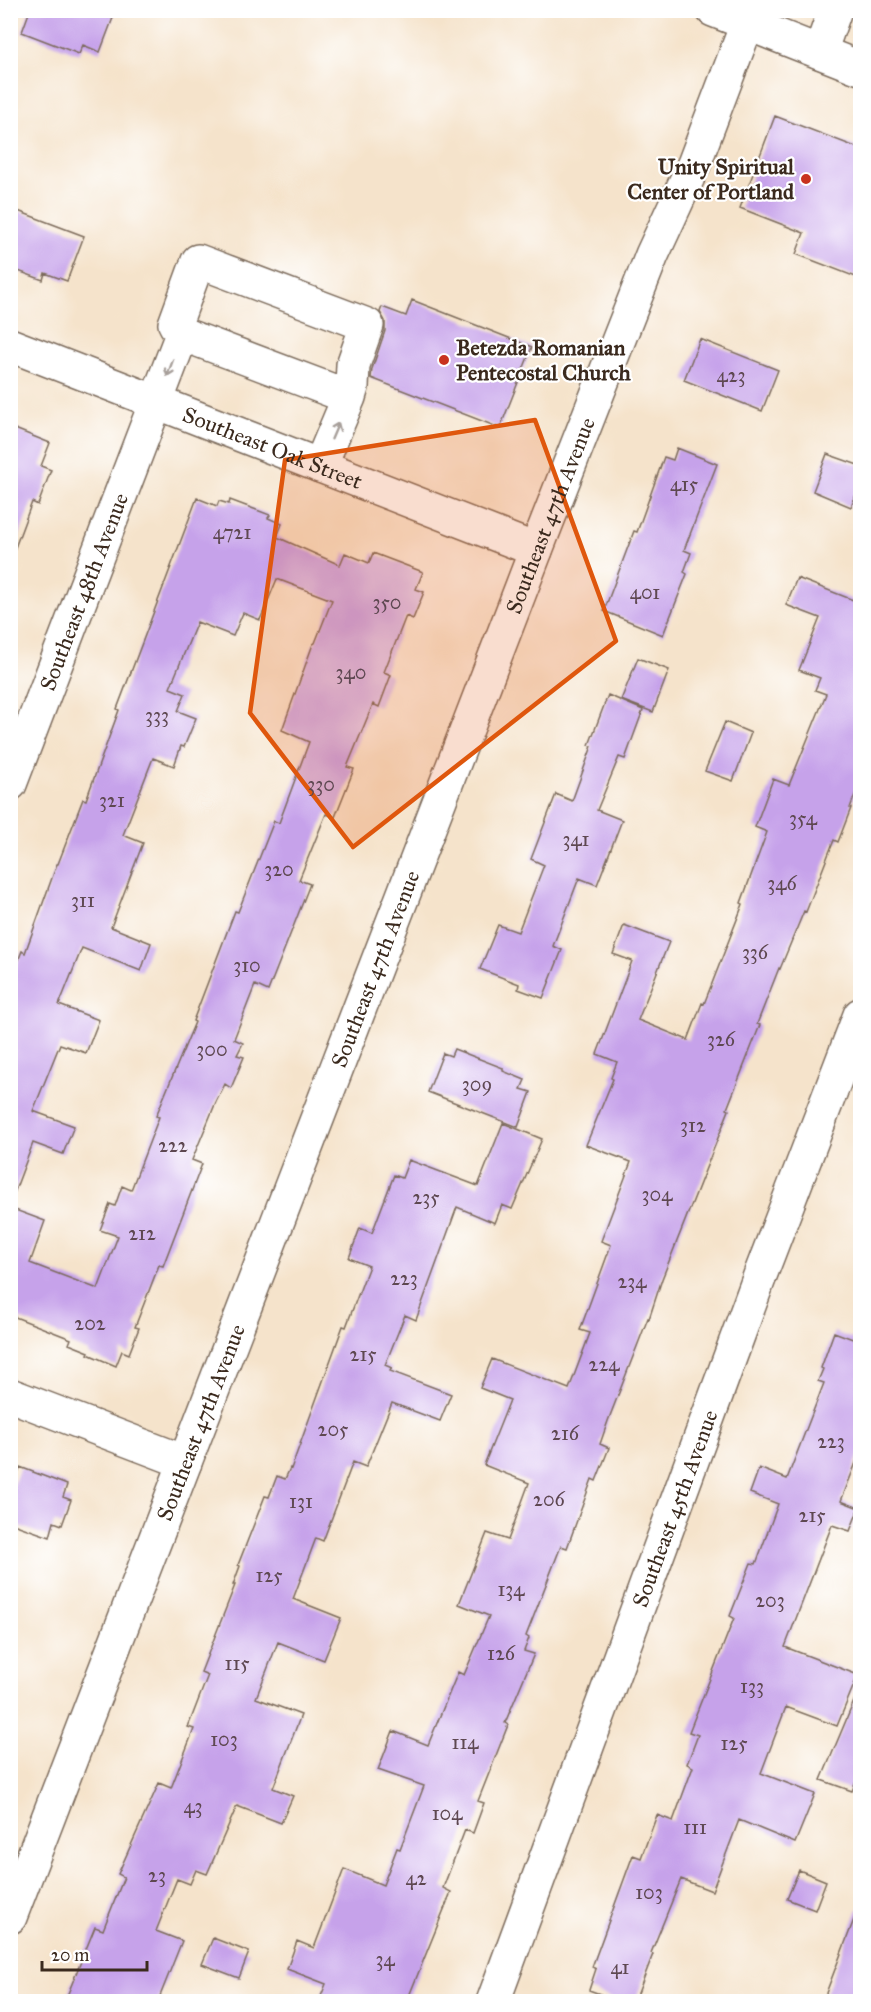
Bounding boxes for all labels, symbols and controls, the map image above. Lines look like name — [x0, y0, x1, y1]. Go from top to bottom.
place label: Unity Spiritual Center of Portland — [627, 153, 795, 205]
marker: Unity Spiritual Center of Portland — [799, 172, 813, 186]
place label: Betezda Romanian Pentecostal Church — [456, 334, 632, 386]
marker: Betezda Romanian Pentecostal Church — [437, 353, 451, 367]
one-way arrow — [163, 358, 174, 377]
house number: 423 — [716, 363, 746, 387]
street label: Southeast Oak Street — [179, 400, 367, 495]
street label: Southeast 47th Avenue — [499, 413, 600, 617]
one-way arrow — [330, 423, 341, 441]
house number: 415 — [670, 472, 698, 496]
street label: Southeast 48th Avenue — [34, 489, 134, 694]
house number: 4721 — [213, 520, 251, 544]
house number: 401 — [630, 580, 660, 604]
house number: 350 — [373, 590, 401, 614]
house number: 340 — [336, 660, 366, 684]
house number: 333 — [145, 703, 169, 727]
house number: 330 — [307, 772, 335, 796]
house number: 321 — [99, 788, 125, 812]
house number: 354 — [789, 806, 818, 830]
house number: 341 — [562, 827, 590, 851]
house number: 320 — [264, 857, 294, 881]
street label: Southeast 47th Avenue — [325, 867, 425, 1071]
house number: 346 — [767, 871, 797, 895]
house number: 311 — [71, 888, 95, 912]
house number: 336 — [742, 940, 769, 964]
house number: 310 — [233, 953, 261, 977]
house number: 326 — [707, 1027, 736, 1051]
house number: 300 — [196, 1037, 228, 1061]
house number: 309 — [462, 1072, 492, 1096]
house number: 312 — [680, 1113, 706, 1137]
house number: 222 — [158, 1133, 188, 1157]
house number: 304 — [642, 1182, 673, 1206]
house number: 235 — [412, 1185, 440, 1209]
house number: 212 — [128, 1221, 156, 1245]
house number: 223 — [390, 1266, 418, 1290]
house number: 234 — [617, 1269, 647, 1293]
house number: 202 — [74, 1311, 106, 1335]
street label: Southeast 47th Avenue — [150, 1320, 250, 1525]
house number: 215 — [350, 1342, 376, 1366]
house number: 224 — [589, 1352, 620, 1376]
street label: Southeast 45th Avenue — [626, 1406, 723, 1611]
house number: 205 — [318, 1417, 348, 1441]
house number: 216 — [551, 1421, 580, 1445]
house number: 223 — [817, 1429, 845, 1453]
house number: 206 — [533, 1487, 566, 1511]
house number: 131 — [289, 1489, 313, 1513]
house number: 215 — [799, 1503, 825, 1527]
house number: 125 — [256, 1563, 282, 1587]
house number: 134 — [497, 1577, 525, 1601]
house number: 203 — [755, 1588, 785, 1612]
house number: 126 — [487, 1641, 516, 1665]
house number: 115 — [225, 1651, 249, 1675]
house number: 133 — [740, 1674, 764, 1698]
house number: 103 — [210, 1727, 238, 1751]
house number: 114 — [452, 1730, 479, 1754]
house number: 125 — [721, 1731, 747, 1755]
house number: 43 — [183, 1794, 203, 1818]
house number: 104 — [432, 1801, 463, 1825]
house number: 111 — [683, 1815, 707, 1839]
house number: 23 — [148, 1863, 166, 1887]
house number: 42 — [405, 1866, 427, 1890]
house number: 103 — [635, 1880, 663, 1904]
scale bar — [42, 1934, 147, 1972]
text: 20 m — [51, 1944, 89, 1966]
house number: 34 — [375, 1947, 395, 1971]
house number: 41 — [610, 1955, 630, 1979]

